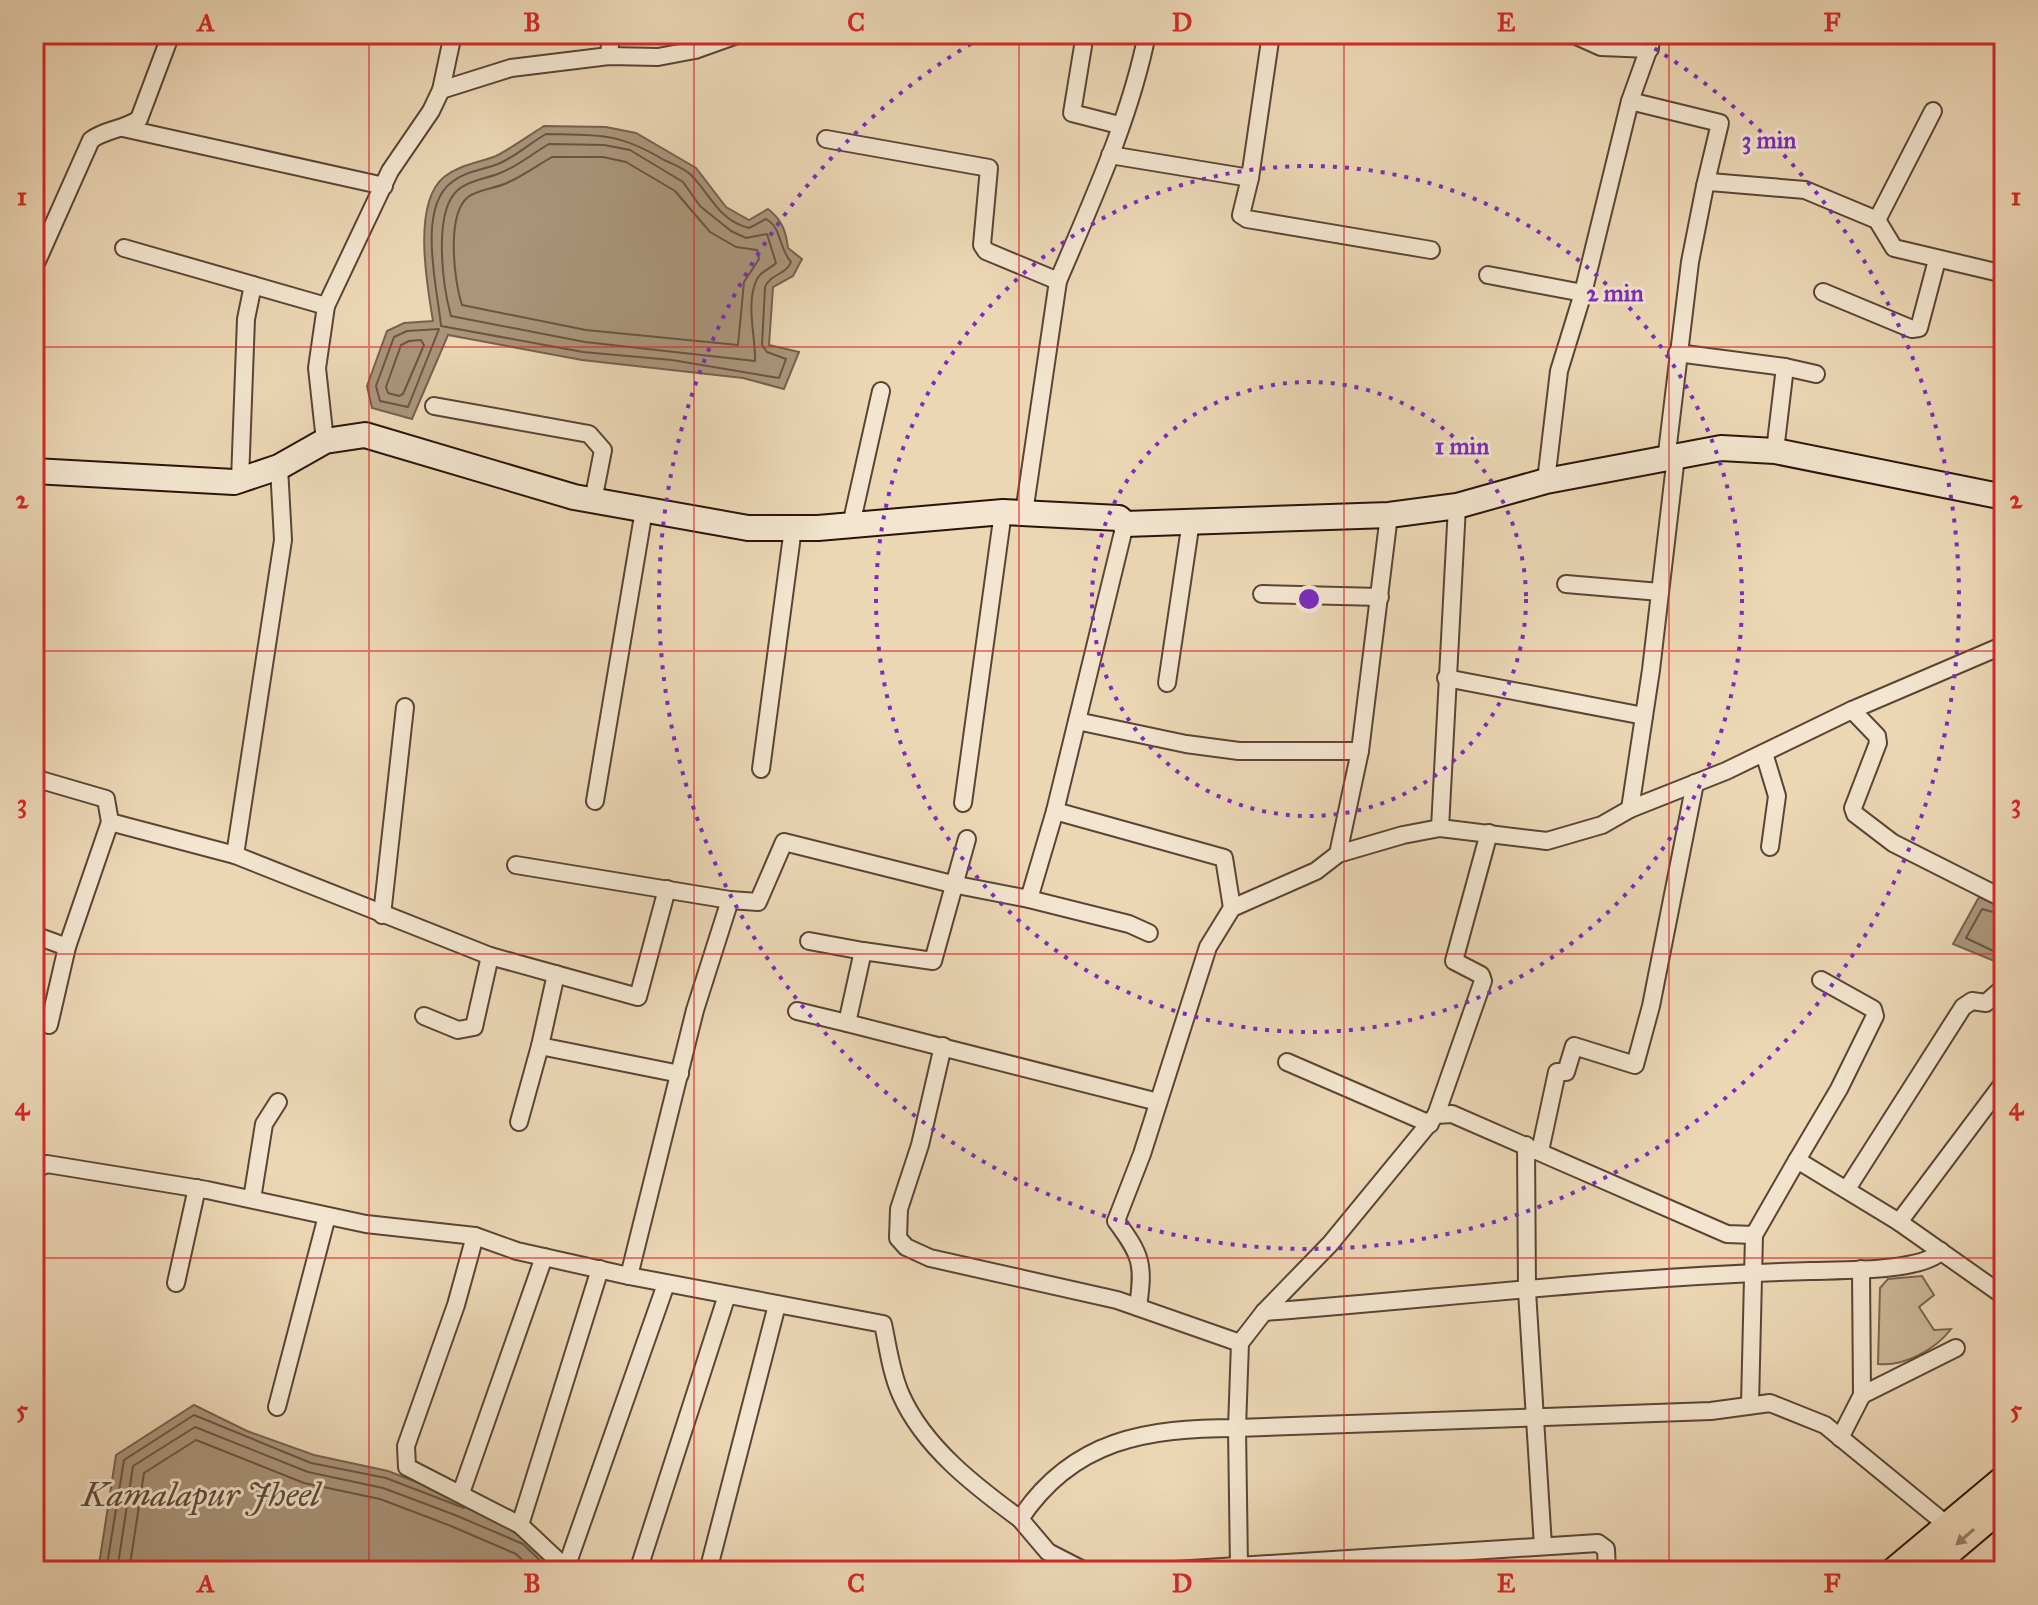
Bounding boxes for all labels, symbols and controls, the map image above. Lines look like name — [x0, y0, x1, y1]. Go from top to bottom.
text: A — [195, 6, 215, 38]
text: B — [523, 6, 541, 38]
text: C — [847, 6, 865, 38]
text: D — [1172, 6, 1192, 38]
text: E — [1497, 6, 1516, 38]
text: F — [1824, 6, 1841, 38]
text: 3 min — [1742, 125, 1796, 155]
text: 1 — [17, 180, 27, 212]
text: 1 — [2011, 180, 2021, 212]
text: 2 min — [1587, 278, 1643, 308]
text: 1 min — [1435, 431, 1489, 461]
text: 2 — [16, 483, 30, 515]
text: 2 — [2010, 483, 2024, 515]
centre of rings — [1295, 585, 1323, 613]
text: 3 — [17, 787, 27, 819]
text: 3 — [2011, 787, 2021, 819]
text: 4 — [15, 1090, 31, 1122]
text: 4 — [2009, 1090, 2025, 1122]
text: 5 — [16, 1393, 29, 1425]
text: 5 — [2010, 1393, 2023, 1425]
water label: Kamalapur Jheel — [80, 1474, 323, 1516]
one-way arrow — [1955, 1528, 1975, 1546]
text: A — [195, 1567, 215, 1599]
text: B — [523, 1567, 541, 1599]
text: C — [847, 1567, 865, 1599]
text: D — [1172, 1567, 1192, 1599]
text: E — [1497, 1567, 1516, 1599]
text: F — [1824, 1567, 1841, 1599]

